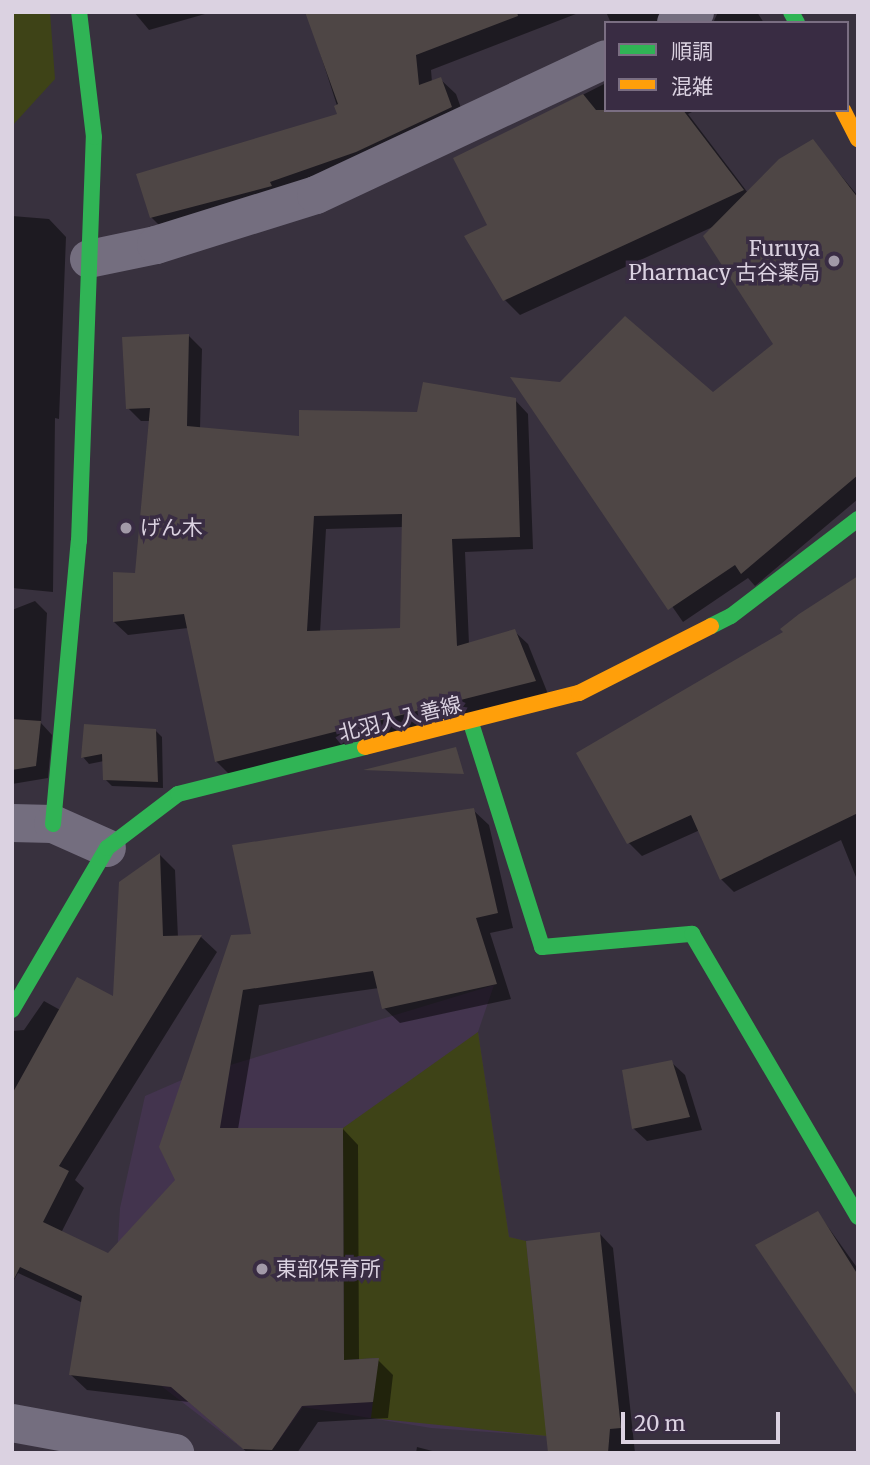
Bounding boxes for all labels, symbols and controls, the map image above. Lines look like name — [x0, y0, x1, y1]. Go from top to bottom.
legend — [604, 21, 849, 112]
text: 順調 — [671, 38, 713, 65]
text: 混雑 — [671, 73, 713, 100]
place label: Furuya Pharmacy 古谷薬局 — [628, 236, 820, 286]
marker: Furuya Pharmacy 古谷薬局 — [826, 253, 842, 269]
place label: げん木 — [140, 515, 203, 541]
marker: げん木 — [118, 520, 134, 536]
street label: 北羽入入善線 — [336, 692, 464, 746]
place label: 東部保育所 — [276, 1256, 381, 1282]
marker: 東部保育所 — [254, 1261, 270, 1277]
scale bar — [625, 1398, 784, 1442]
text: 20 m — [634, 1410, 685, 1437]

